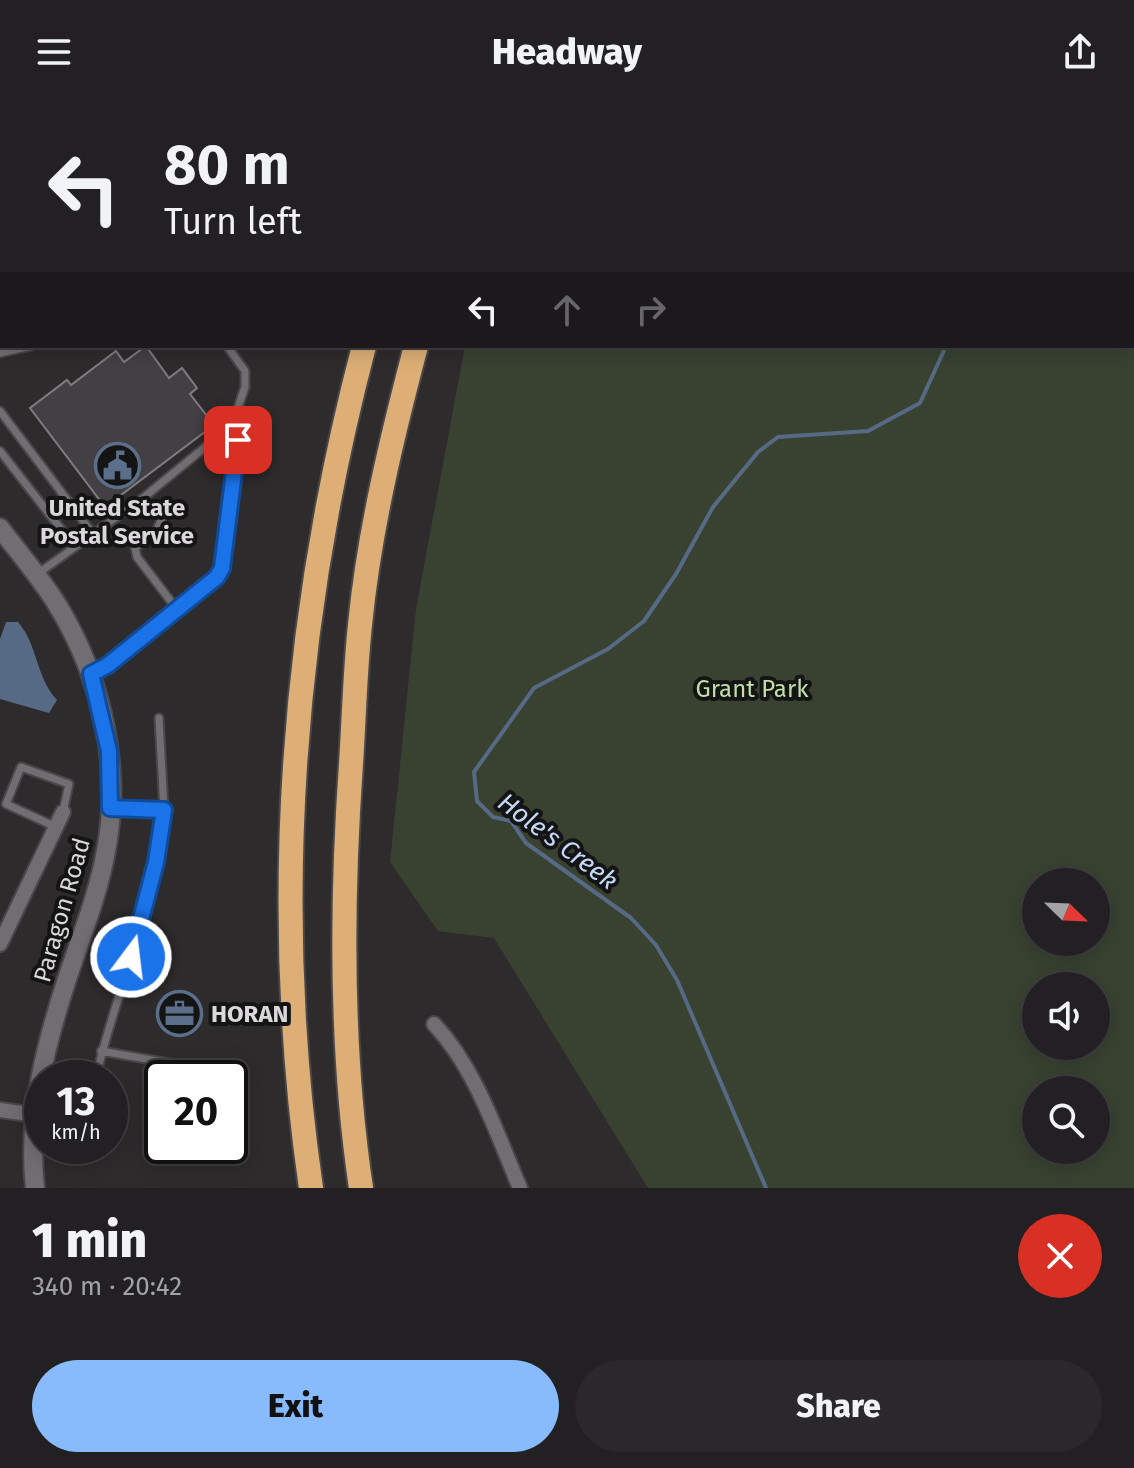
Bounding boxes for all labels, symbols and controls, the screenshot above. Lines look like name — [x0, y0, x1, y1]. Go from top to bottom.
icon: menu — [32, 30, 76, 74]
text: Headway — [492, 30, 642, 74]
icon: share — [1058, 30, 1102, 74]
text: 80 m — [164, 132, 290, 199]
icon: left — [32, 136, 136, 240]
text: Turn left — [164, 200, 302, 244]
icon: left — [461, 288, 505, 332]
icon: ahead — [545, 288, 589, 332]
icon: right — [629, 288, 673, 332]
pin — [204, 406, 272, 474]
icon: arrive — [216, 418, 260, 462]
public building icon: United State Postal Service — [93, 442, 141, 490]
place label: United State Postal Service — [40, 494, 194, 550]
park label: Grant Park — [696, 675, 809, 703]
water label: Hole's Creek — [492, 786, 624, 896]
street label: Paragon Road — [28, 835, 96, 985]
north arrow — [1022, 868, 1110, 956]
map controls — [1022, 868, 1110, 1164]
position arrow — [89, 915, 173, 999]
button: sound — [1022, 972, 1110, 1060]
office icon: HORAN — [156, 990, 204, 1038]
place label: HORAN — [211, 1000, 288, 1028]
speed limit sign: 20 — [144, 1060, 248, 1164]
button: search — [1022, 1076, 1110, 1164]
text: 13 — [56, 1078, 96, 1126]
text: km/h — [51, 1120, 101, 1144]
text: 1 min — [32, 1212, 147, 1270]
button: close — [1018, 1214, 1102, 1298]
text: 340 m · 20:42 — [32, 1271, 182, 1302]
button: Exit — [32, 1360, 559, 1452]
button: Share — [575, 1360, 1102, 1452]

